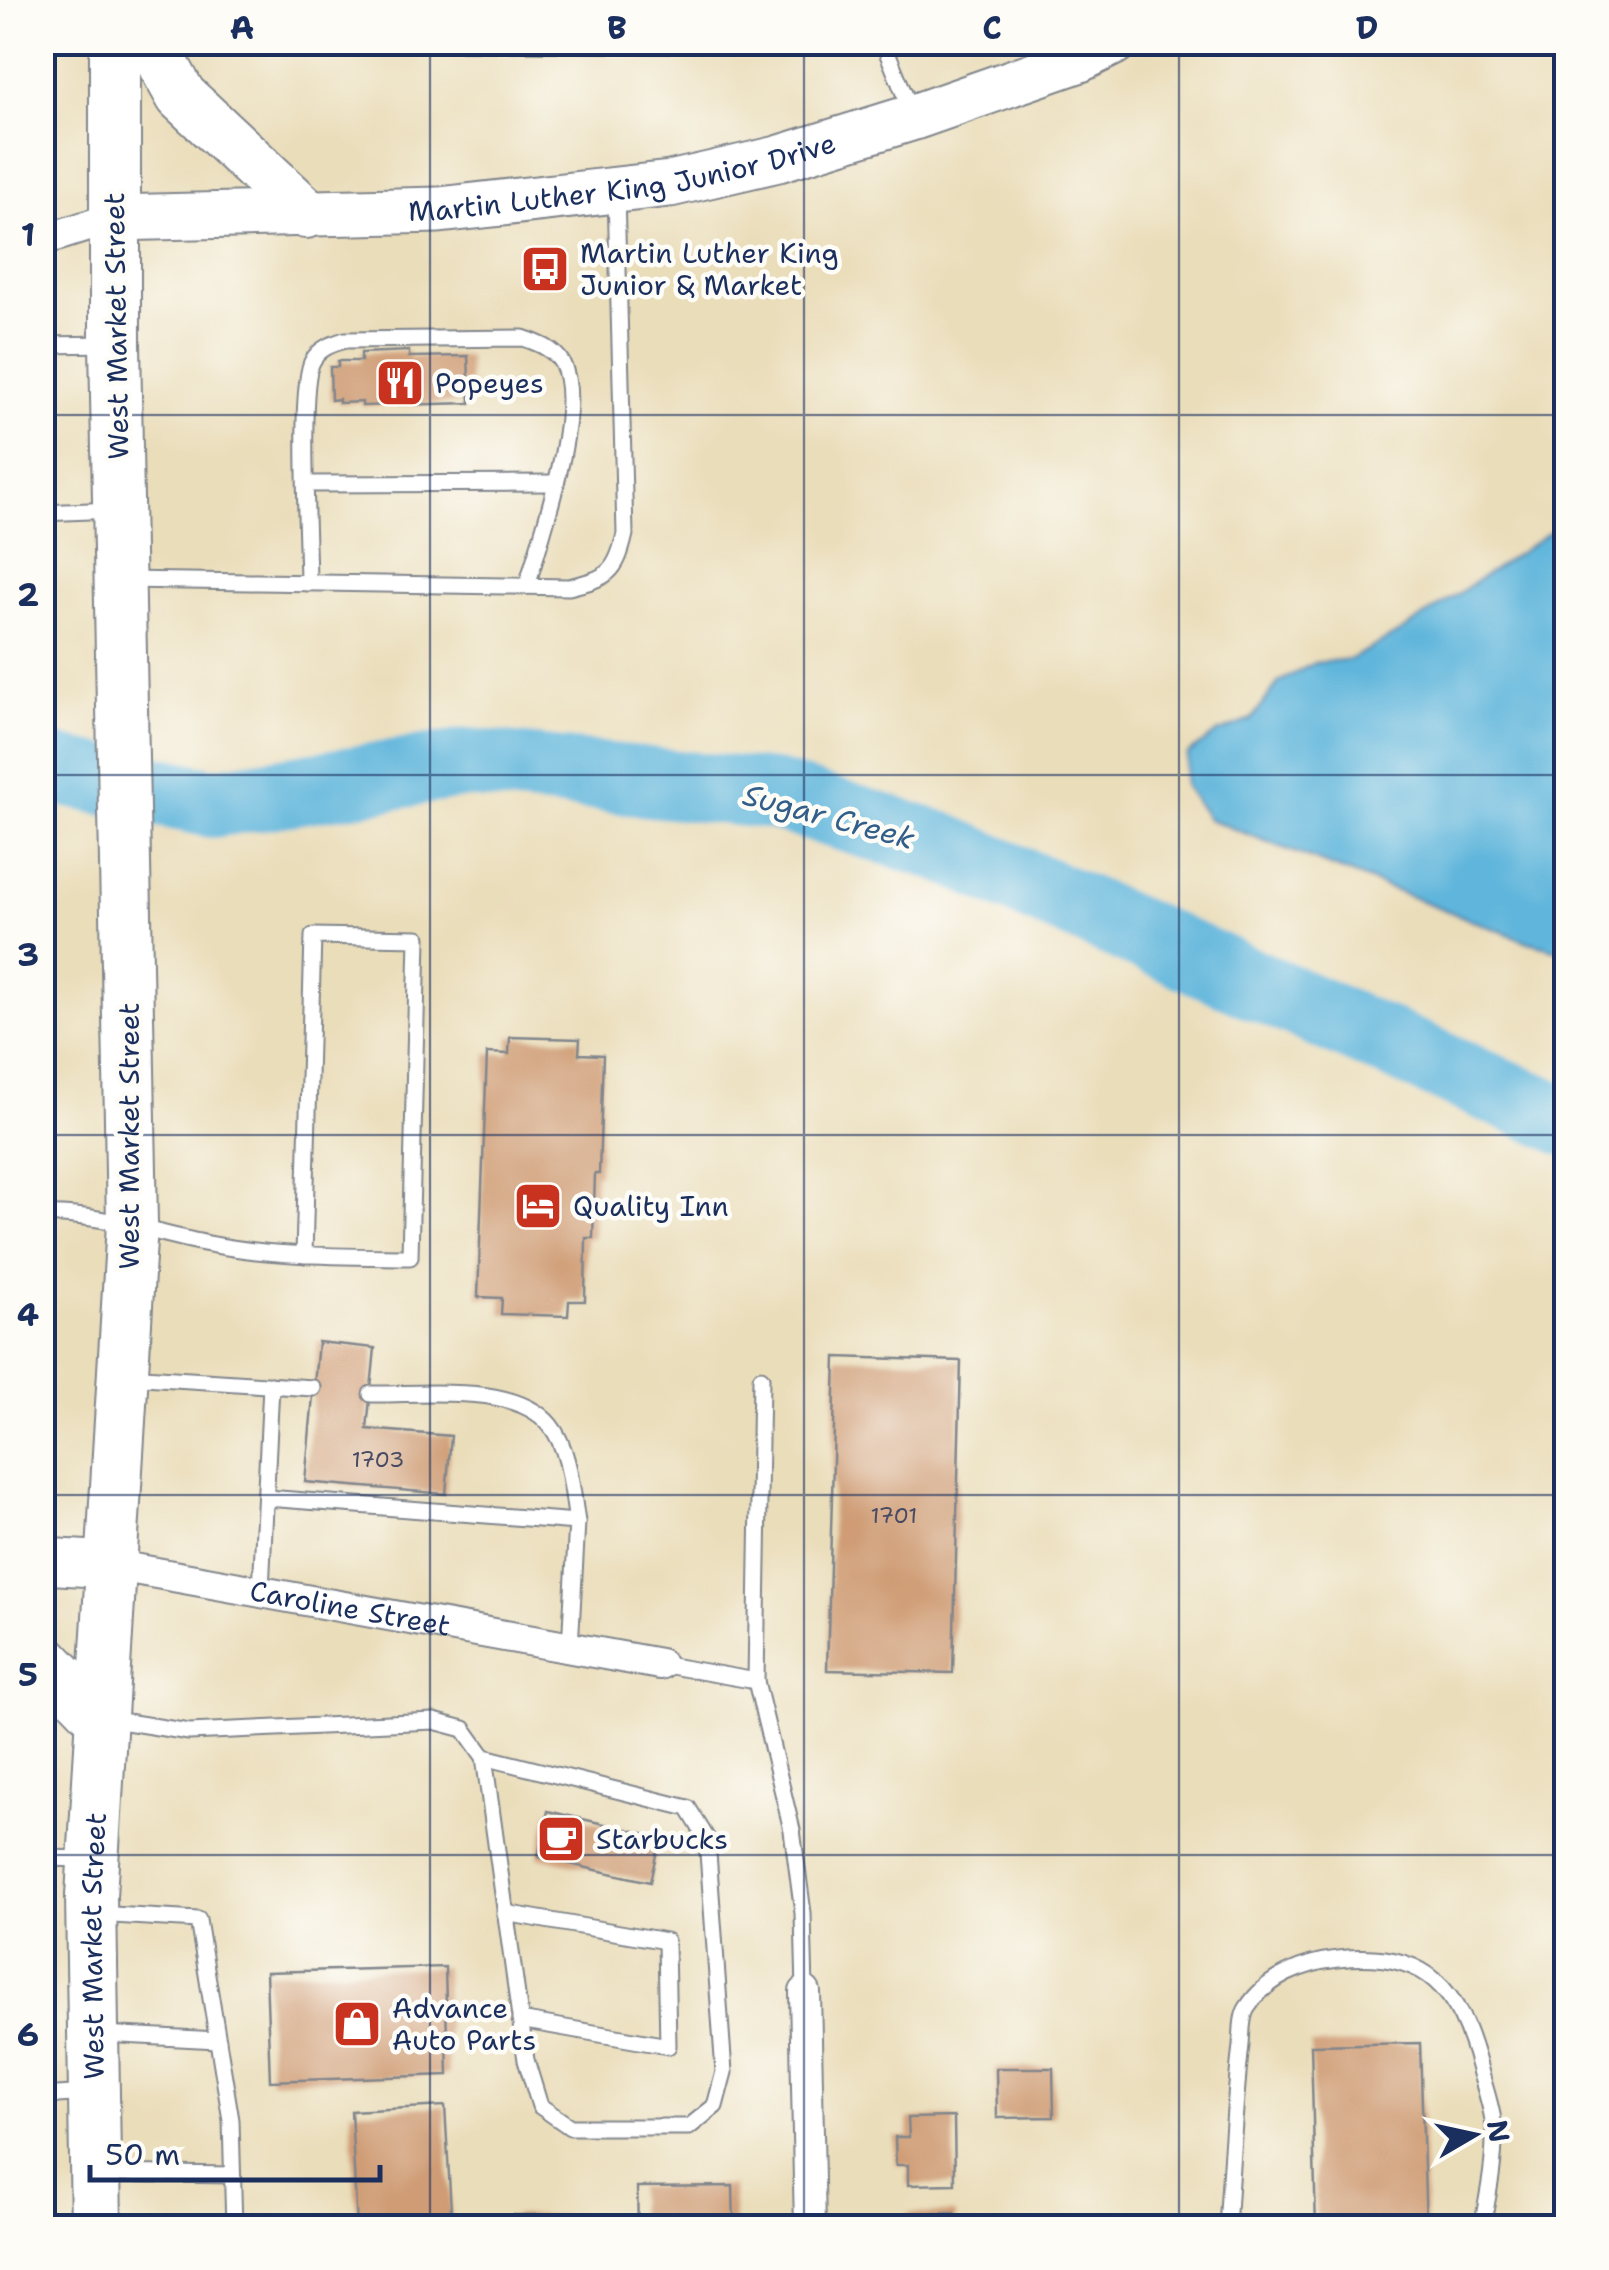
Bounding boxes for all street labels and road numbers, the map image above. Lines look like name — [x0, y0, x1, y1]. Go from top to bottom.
street label: Martin Luther King Junior Drive — [408, 123, 840, 230]
street label: West Market Street — [95, 192, 137, 460]
street label: West Market Street — [110, 1002, 148, 1270]
street label: Caroline Street — [247, 1571, 453, 1645]
street label: West Market Street — [72, 1811, 115, 2080]

